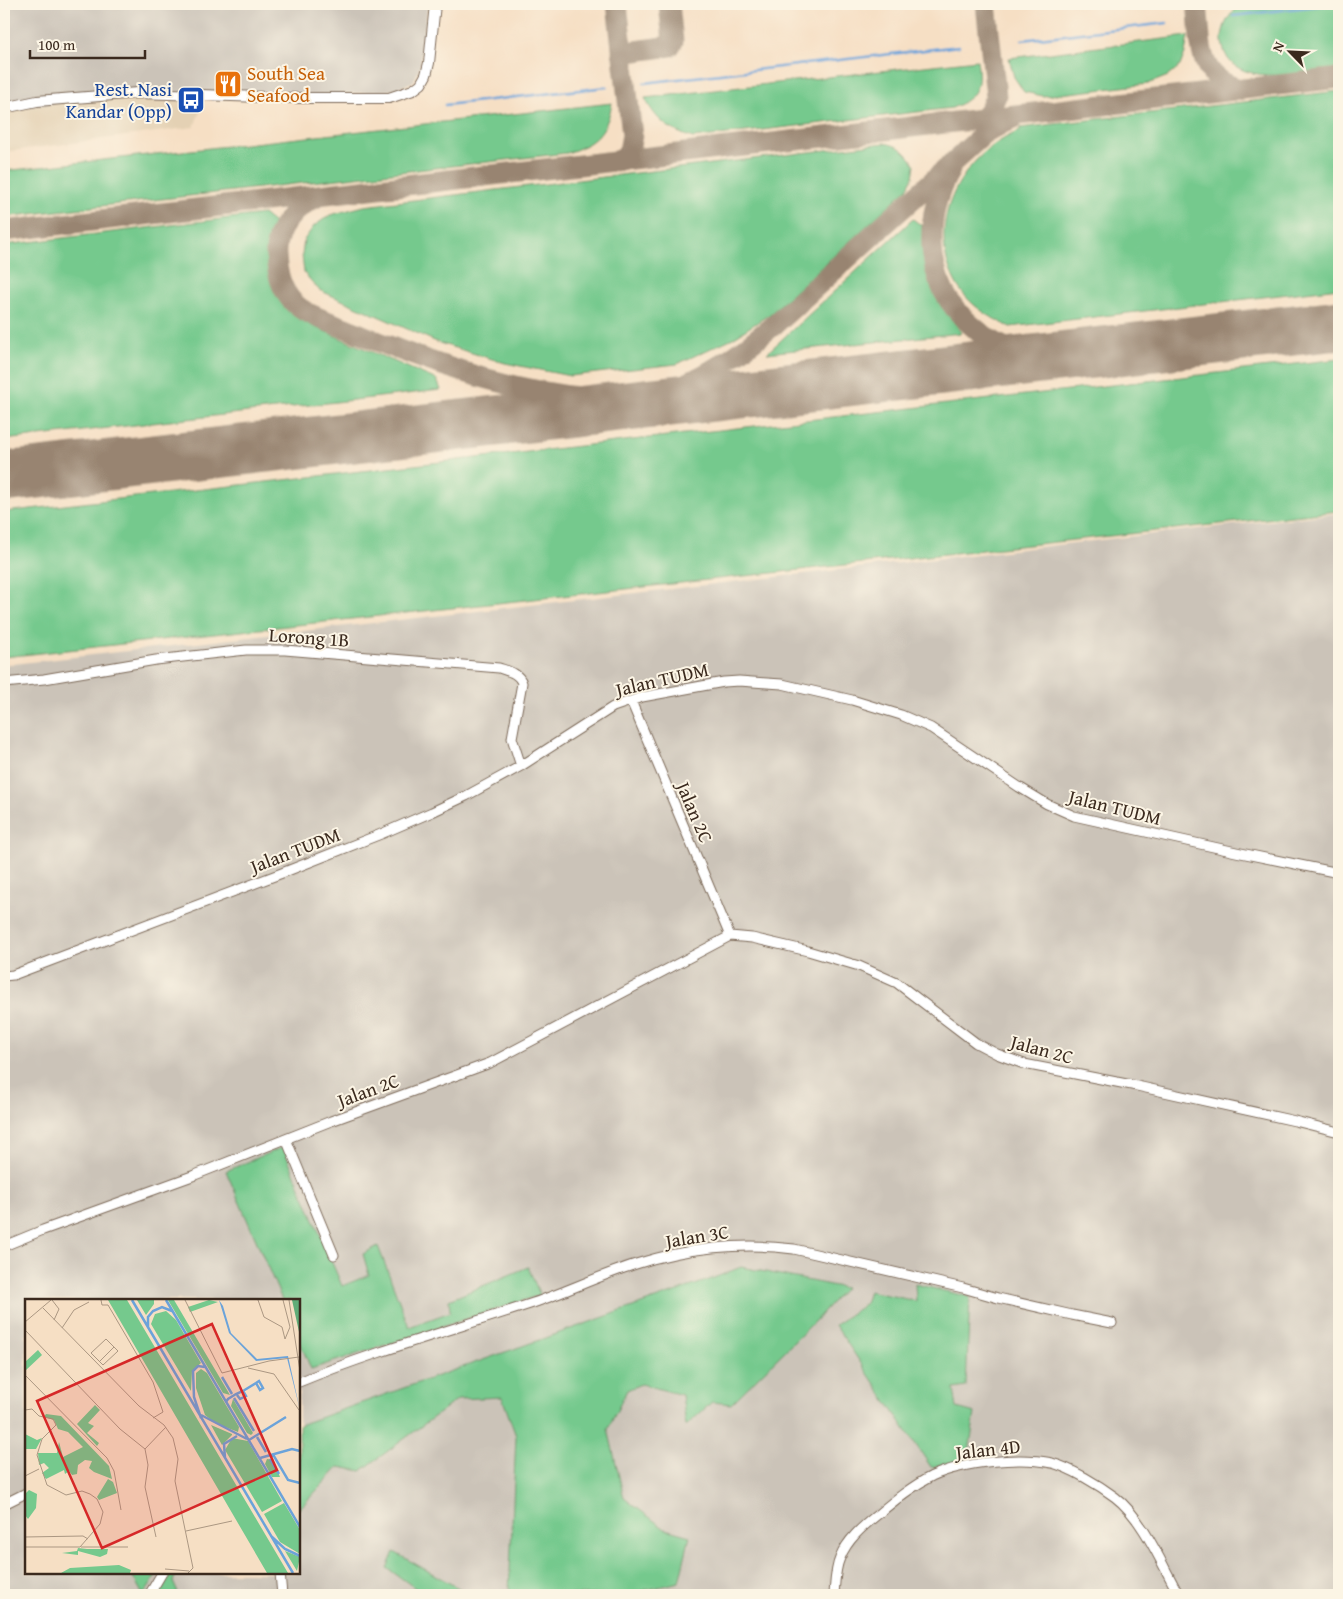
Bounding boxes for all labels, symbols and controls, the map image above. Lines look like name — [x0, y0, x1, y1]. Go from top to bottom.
scale bar — [30, 28, 145, 60]
north arrow — [1266, 28, 1316, 78]
text: 100 m — [38, 34, 76, 55]
text: N — [1267, 38, 1289, 55]
place label: South Sea Seafood — [247, 59, 325, 109]
restaurant icon: South Sea Seafood — [213, 69, 243, 99]
place label: Rest. Nasi Kandar (Opp) — [66, 75, 172, 125]
bus stop icon: Rest. Nasi Kandar (Opp) — [176, 85, 206, 115]
street label: Lorong 1B — [268, 620, 350, 654]
street label: Jalan TUDM — [611, 655, 711, 704]
street label: Jalan 2C — [669, 775, 720, 847]
street label: Jalan TUDM — [1064, 782, 1164, 832]
street label: Jalan TUDM — [244, 820, 344, 881]
street label: Jalan 2C — [1006, 1027, 1076, 1071]
street label: Jalan 2C — [331, 1066, 403, 1115]
street label: Jalan 3C — [661, 1217, 731, 1255]
inset map — [25, 1299, 300, 1574]
street label: Jalan 4D — [952, 1432, 1022, 1467]

